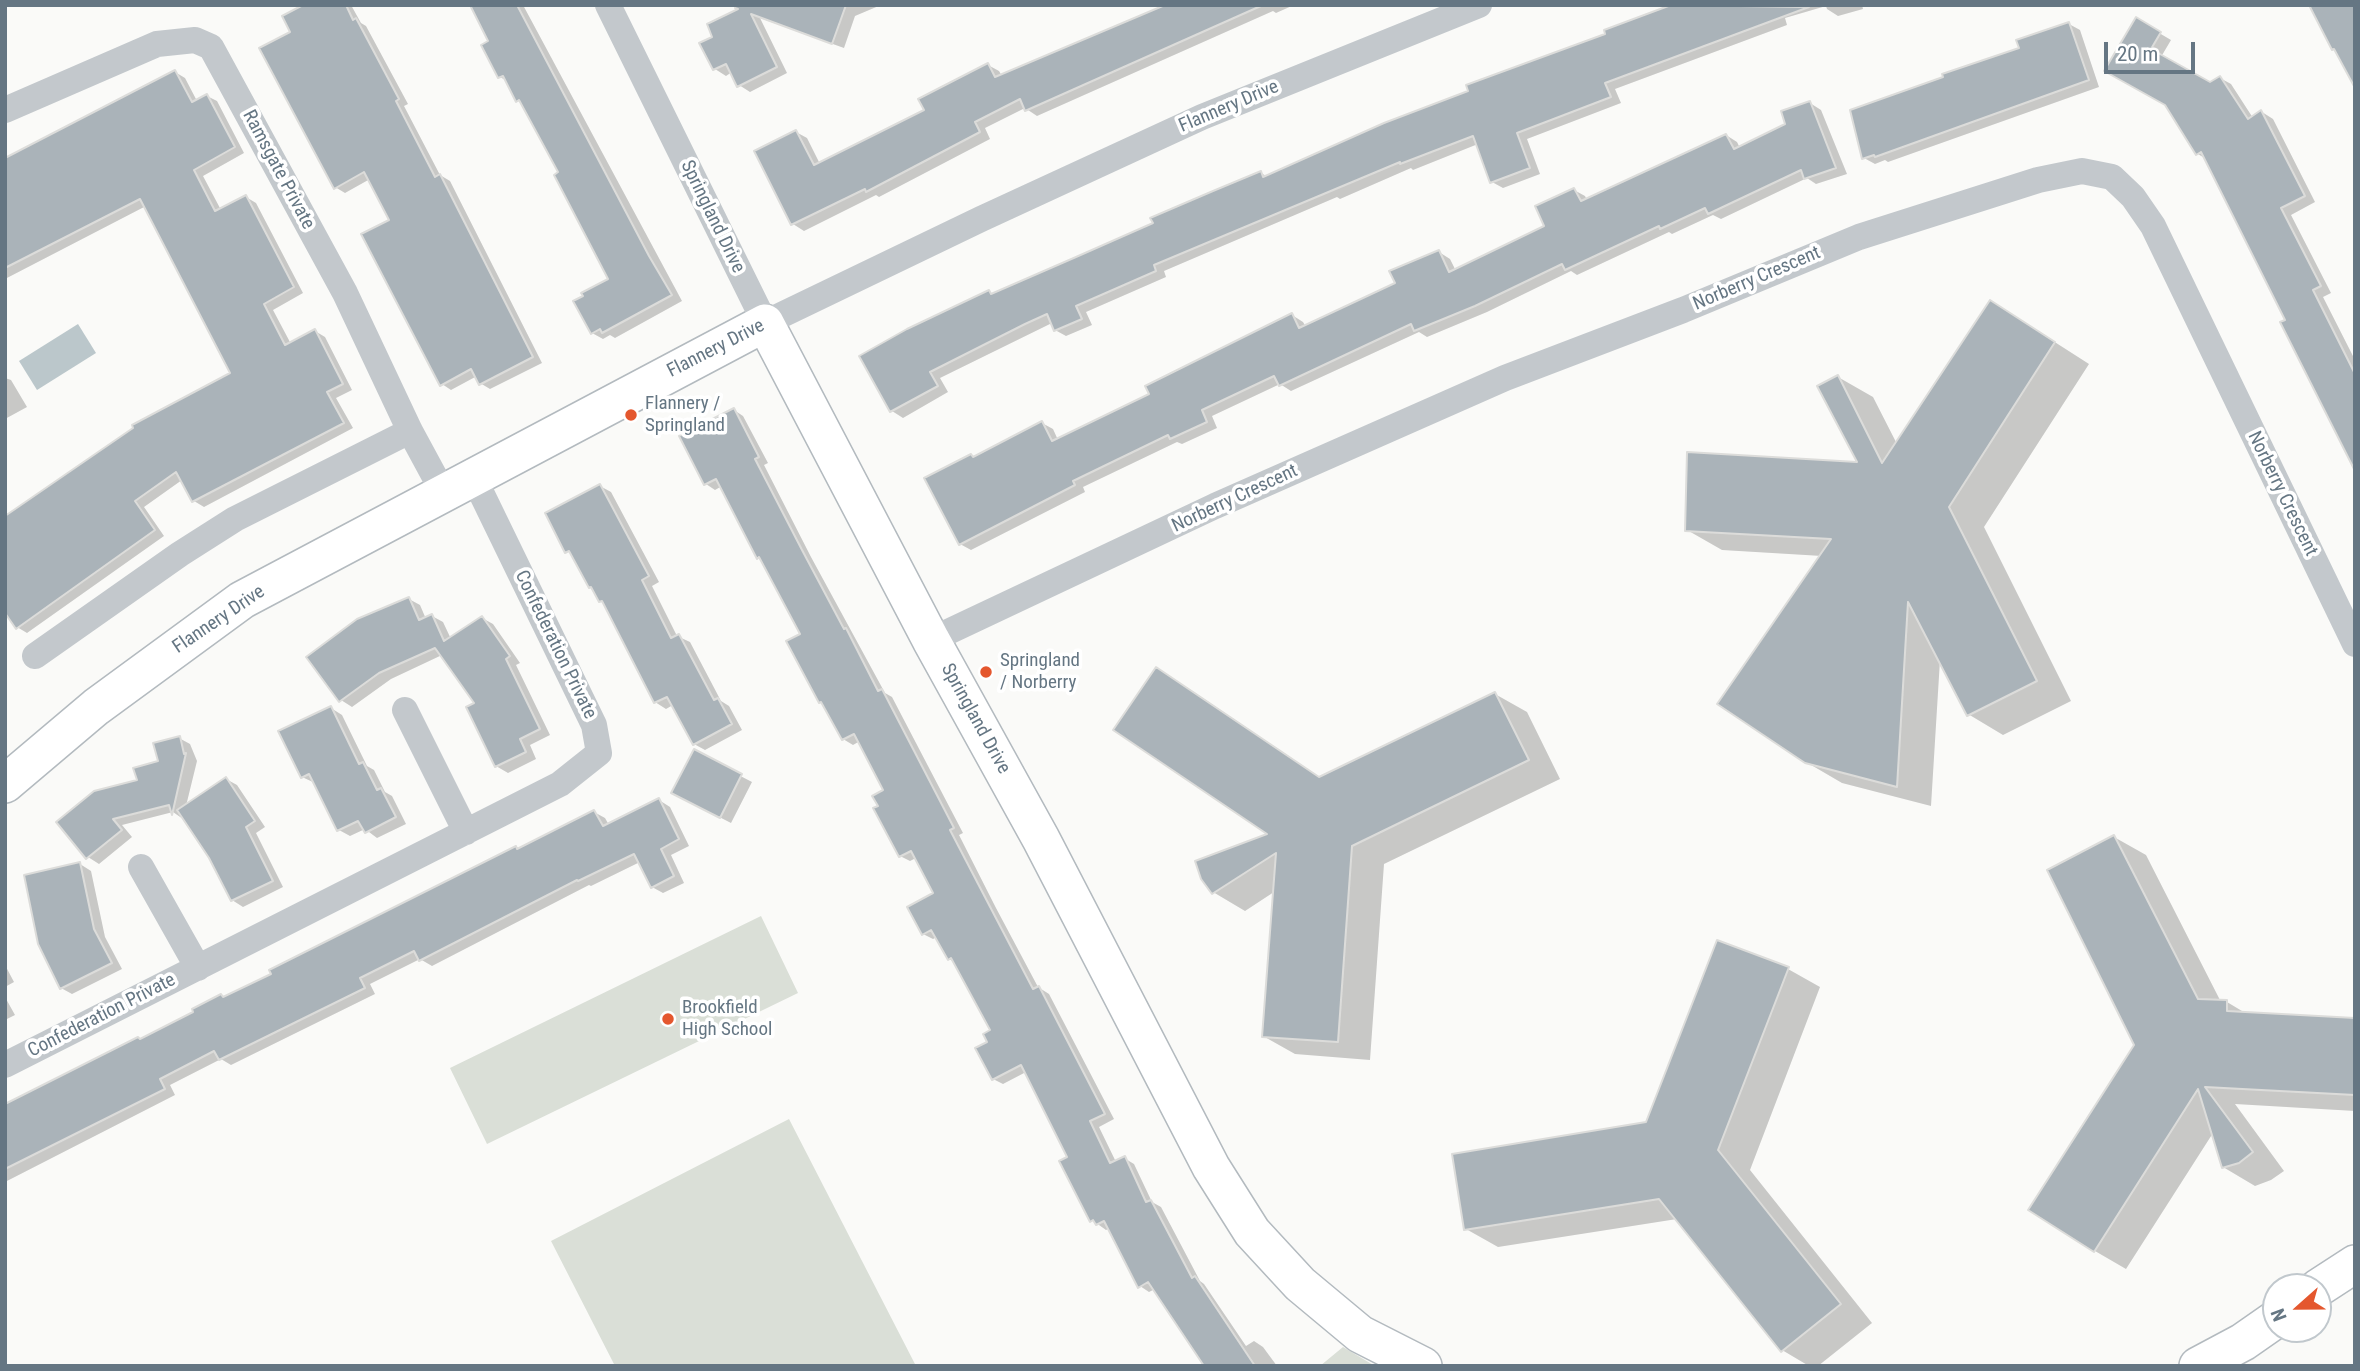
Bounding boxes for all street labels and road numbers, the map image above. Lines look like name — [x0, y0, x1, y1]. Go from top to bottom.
street label: Flannery Drive — [1176, 76, 1282, 138]
street label: Ramsgate Private — [237, 106, 319, 234]
street label: Springland Drive — [675, 157, 749, 277]
street label: Norberry Crescent — [1690, 242, 1824, 316]
street label: Flannery Drive — [664, 315, 768, 383]
street label: Norberry Crescent — [2242, 428, 2322, 560]
street label: Norberry Crescent — [1169, 460, 1301, 538]
street label: Confederation Private — [509, 567, 601, 723]
street label: Flannery Drive — [169, 581, 269, 659]
street label: Springland Drive — [935, 660, 1015, 778]
street label: Confederation Private — [24, 969, 180, 1063]

